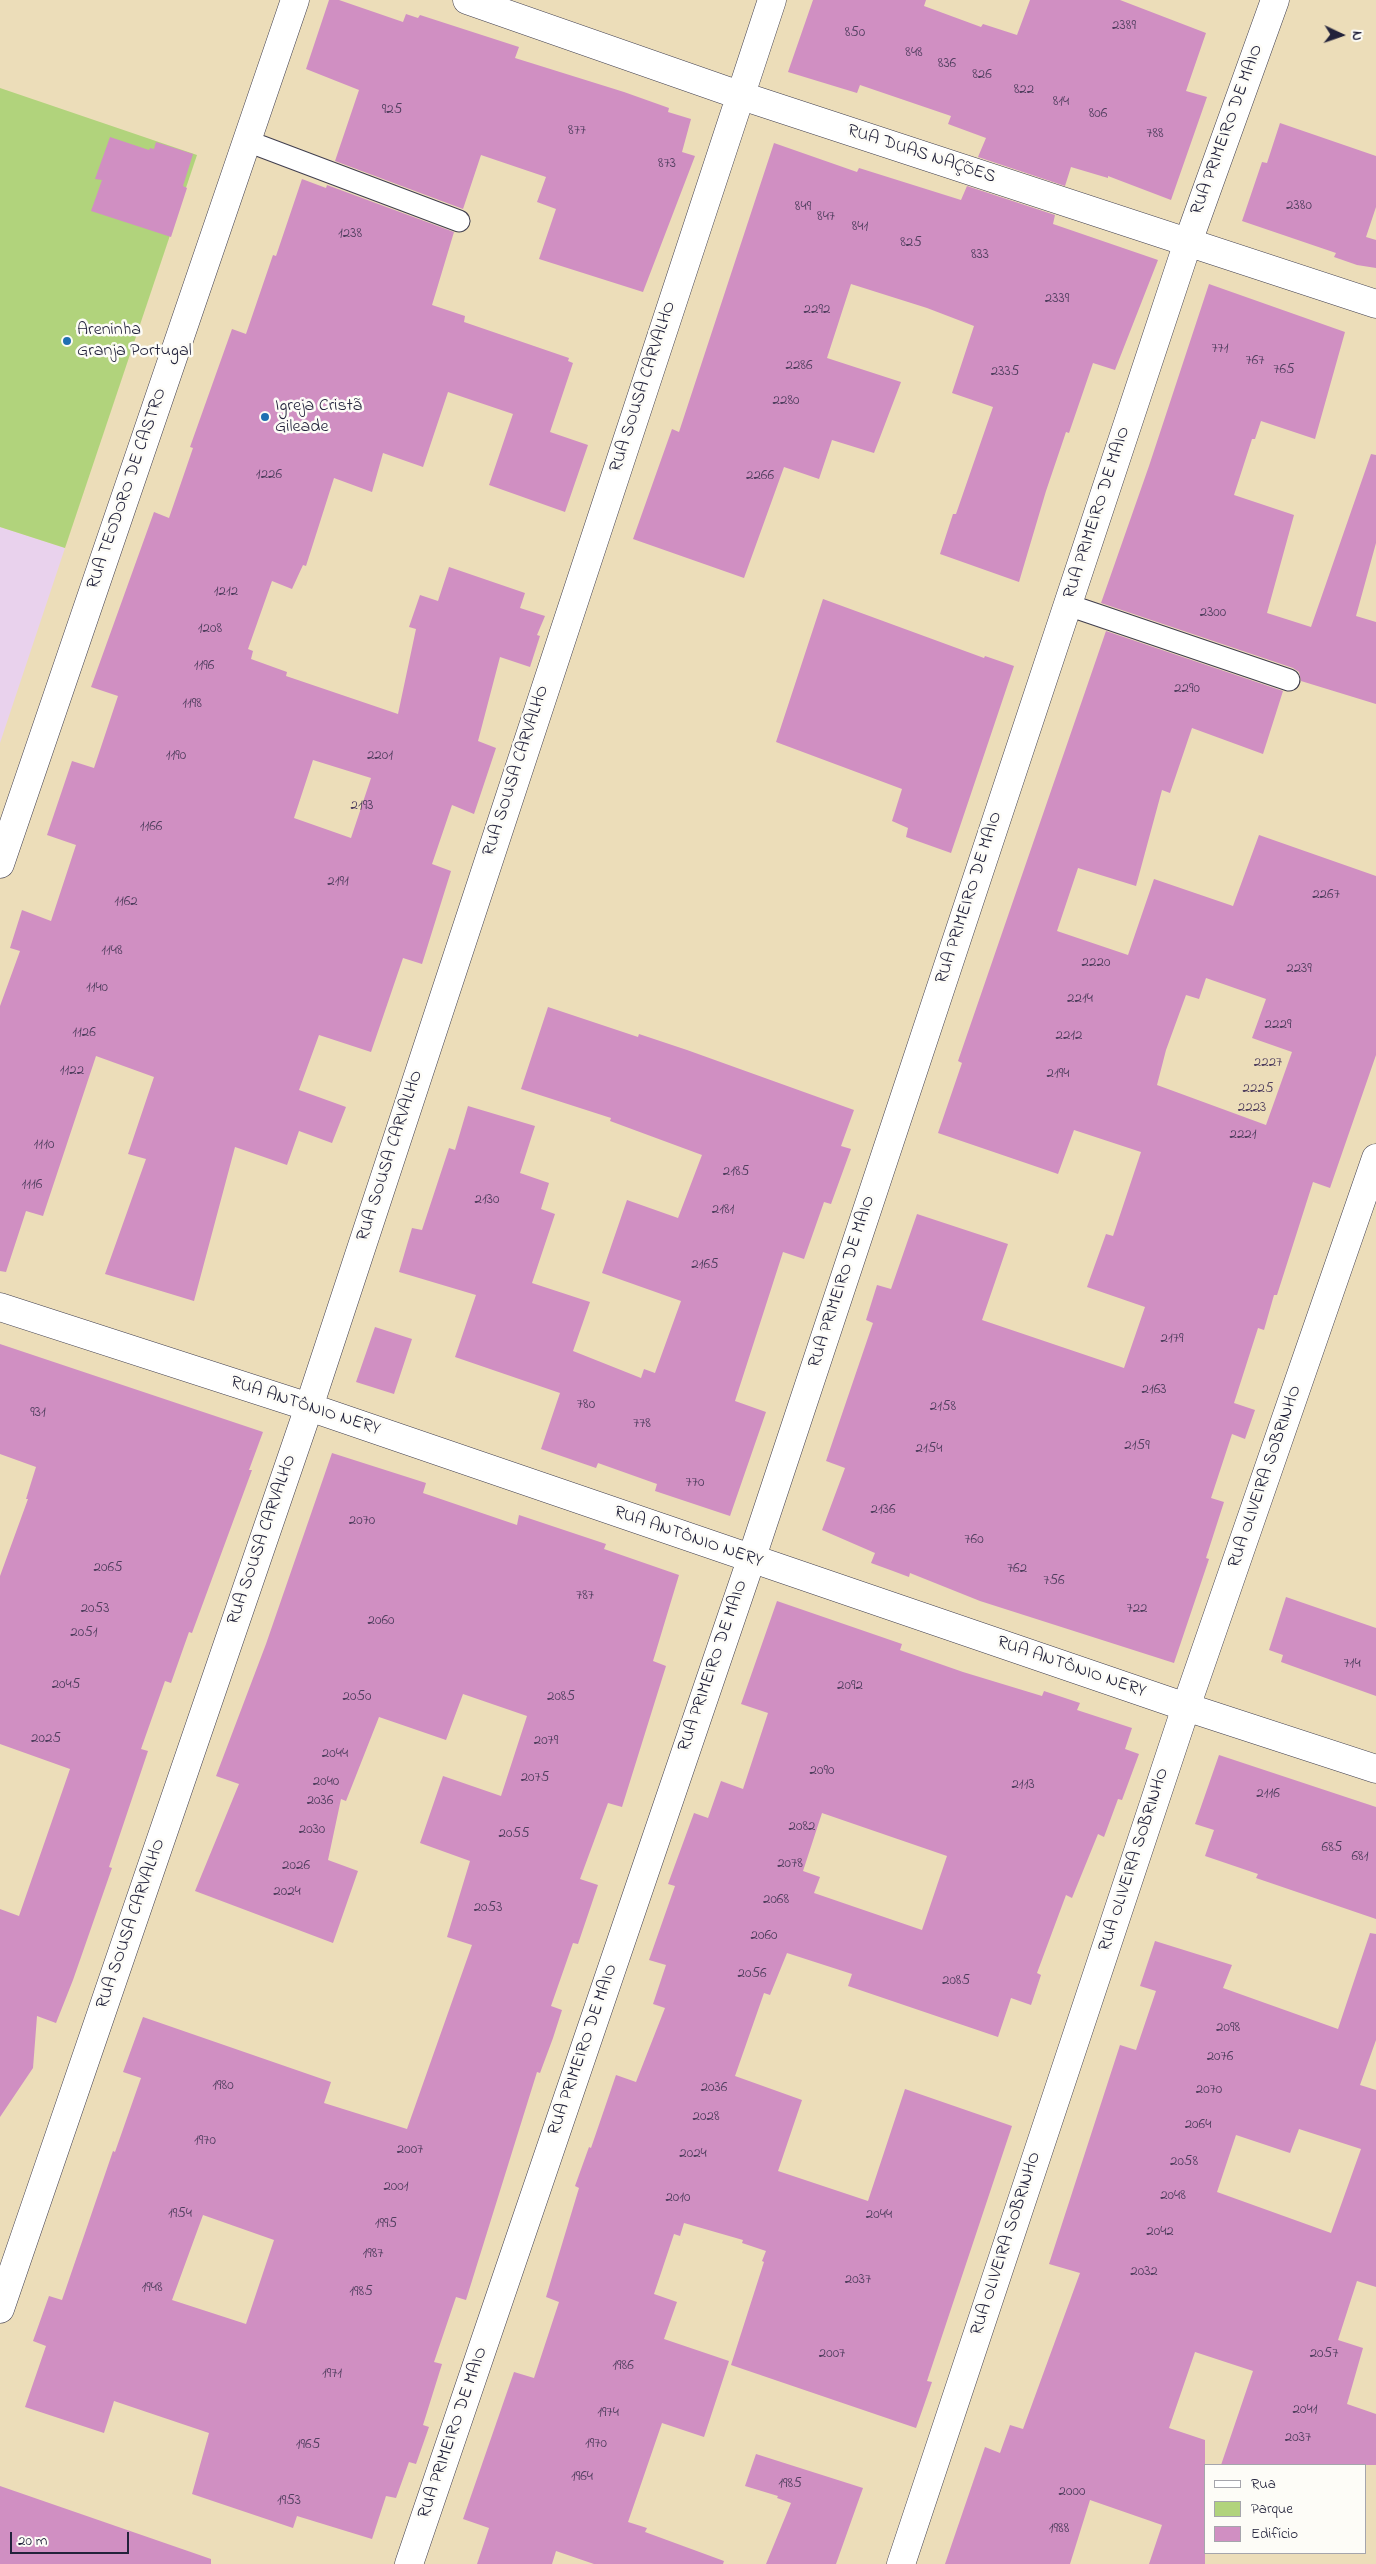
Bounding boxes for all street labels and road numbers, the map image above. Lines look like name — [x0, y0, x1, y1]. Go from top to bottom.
street label: RUA PRIMEIRO DE MAIO — [1187, 42, 1269, 218]
street label: RUA DUAS NAÇÕES — [844, 121, 998, 189]
street label: RUA SOUSA CARVALHO — [606, 299, 682, 475]
street label: RUA TEODORO DE CASTRO — [83, 386, 173, 592]
street label: RUA PRIMEIRO DE MAIO — [1060, 424, 1136, 602]
street label: RUA SOUSA CARVALHO — [479, 683, 555, 859]
street label: RUA PRIMEIRO DE MAIO — [932, 809, 1008, 987]
street label: RUA SOUSA CARVALHO — [353, 1068, 429, 1244]
street label: RUA PRIMEIRO DE MAIO — [805, 1193, 881, 1371]
street label: RUA ANTÔNIO NERY — [227, 1373, 383, 1441]
street label: RUA OLIVEIRA SOBRINHO — [1225, 1383, 1307, 1571]
street label: RUA SOUSA CARVALHO — [224, 1452, 302, 1628]
street label: RUA ANTÔNIO NERY — [611, 1502, 765, 1574]
street label: RUA PRIMEIRO DE MAIO — [675, 1578, 753, 1754]
street label: RUA ANTÔNIO NERY — [994, 1632, 1148, 1704]
street label: RUA OLIVEIRA SOBRINHO — [1095, 1766, 1175, 1954]
street label: RUA SOUSA CARVALHO — [93, 1836, 171, 2012]
street label: RUA PRIMEIRO DE MAIO — [545, 1962, 623, 2138]
street label: RUA OLIVEIRA SOBRINHO — [967, 2150, 1047, 2338]
street label: RUA PRIMEIRO DE MAIO — [415, 2345, 493, 2521]

